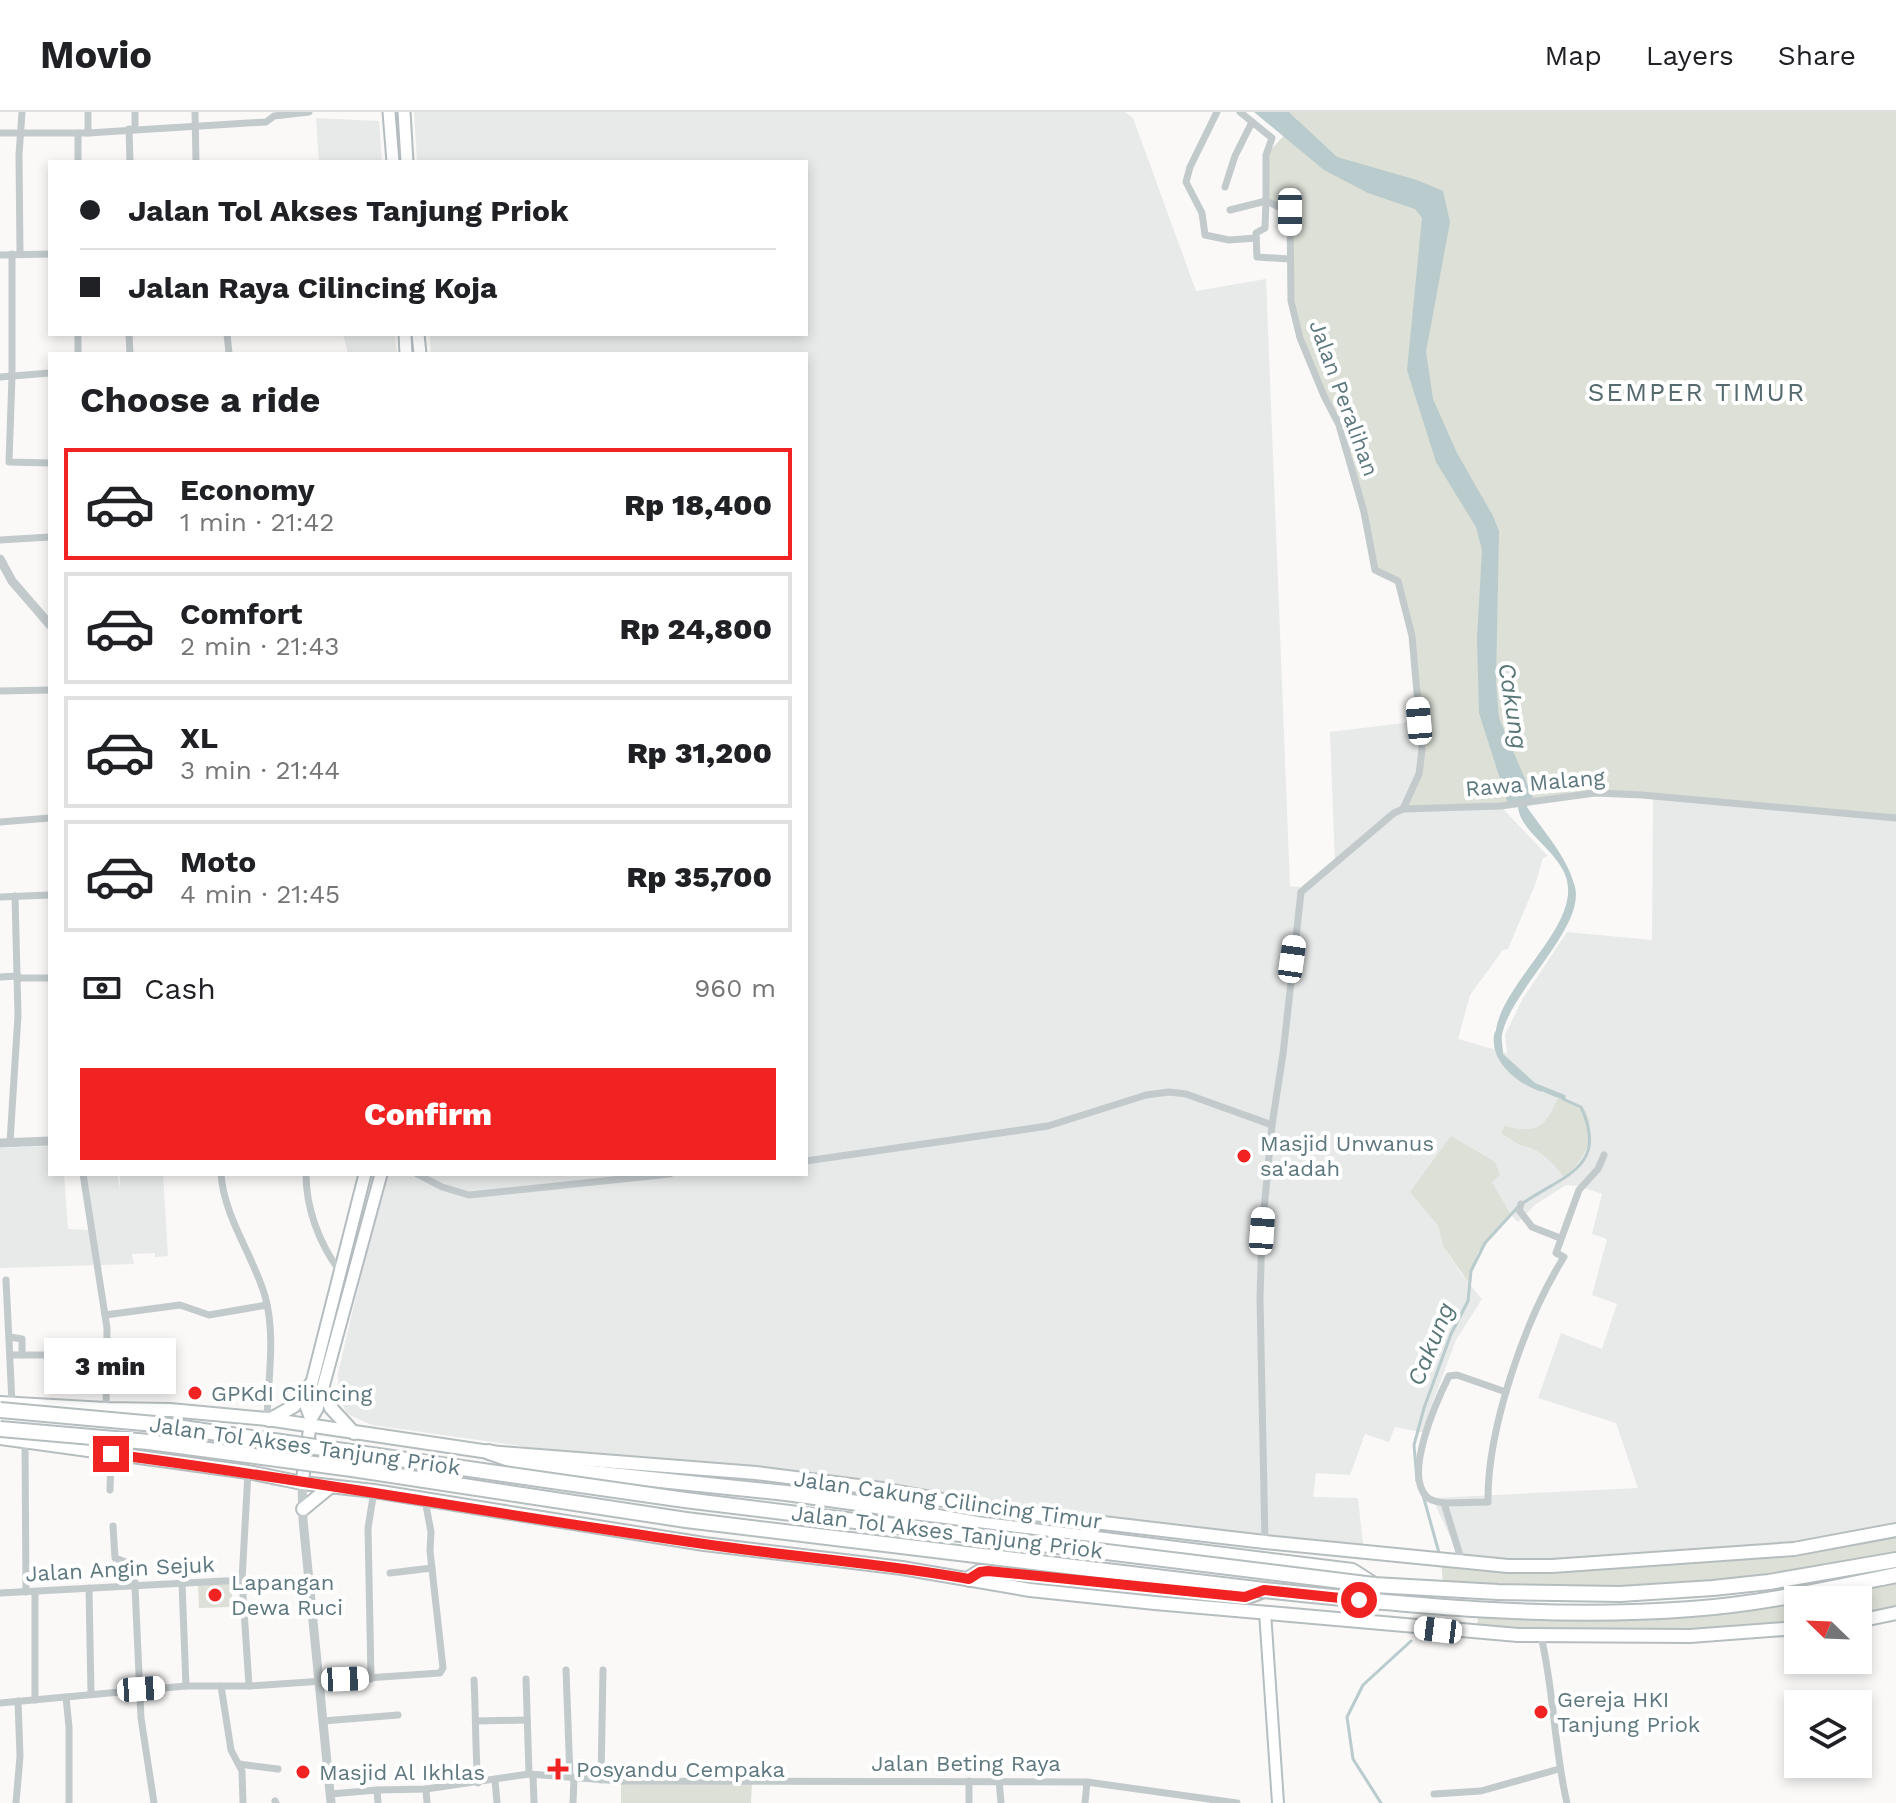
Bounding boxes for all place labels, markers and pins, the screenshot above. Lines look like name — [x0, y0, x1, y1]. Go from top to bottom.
place label: Masjid Unwanus sa'adah — [1260, 1131, 1434, 1181]
marker: Masjid Unwanus sa'adah — [1235, 1147, 1253, 1165]
place label: GPKdI Cilincing — [211, 1381, 372, 1406]
marker: GPKdI Cilincing — [186, 1384, 204, 1402]
place label: Lapangan Dewa Ruci — [231, 1570, 343, 1620]
marker: Lapangan Dewa Ruci — [206, 1586, 224, 1604]
place label: Gereja HKI Tanjung Priok — [1557, 1687, 1700, 1737]
marker: Gereja HKI Tanjung Priok — [1532, 1703, 1550, 1721]
place label: Posyandu Cempaka — [576, 1757, 785, 1782]
marker: Posyandu Cempaka — [547, 1758, 569, 1780]
place label: Masjid Al Ikhlas — [319, 1760, 485, 1785]
marker: Masjid Al Ikhlas — [294, 1763, 312, 1781]

